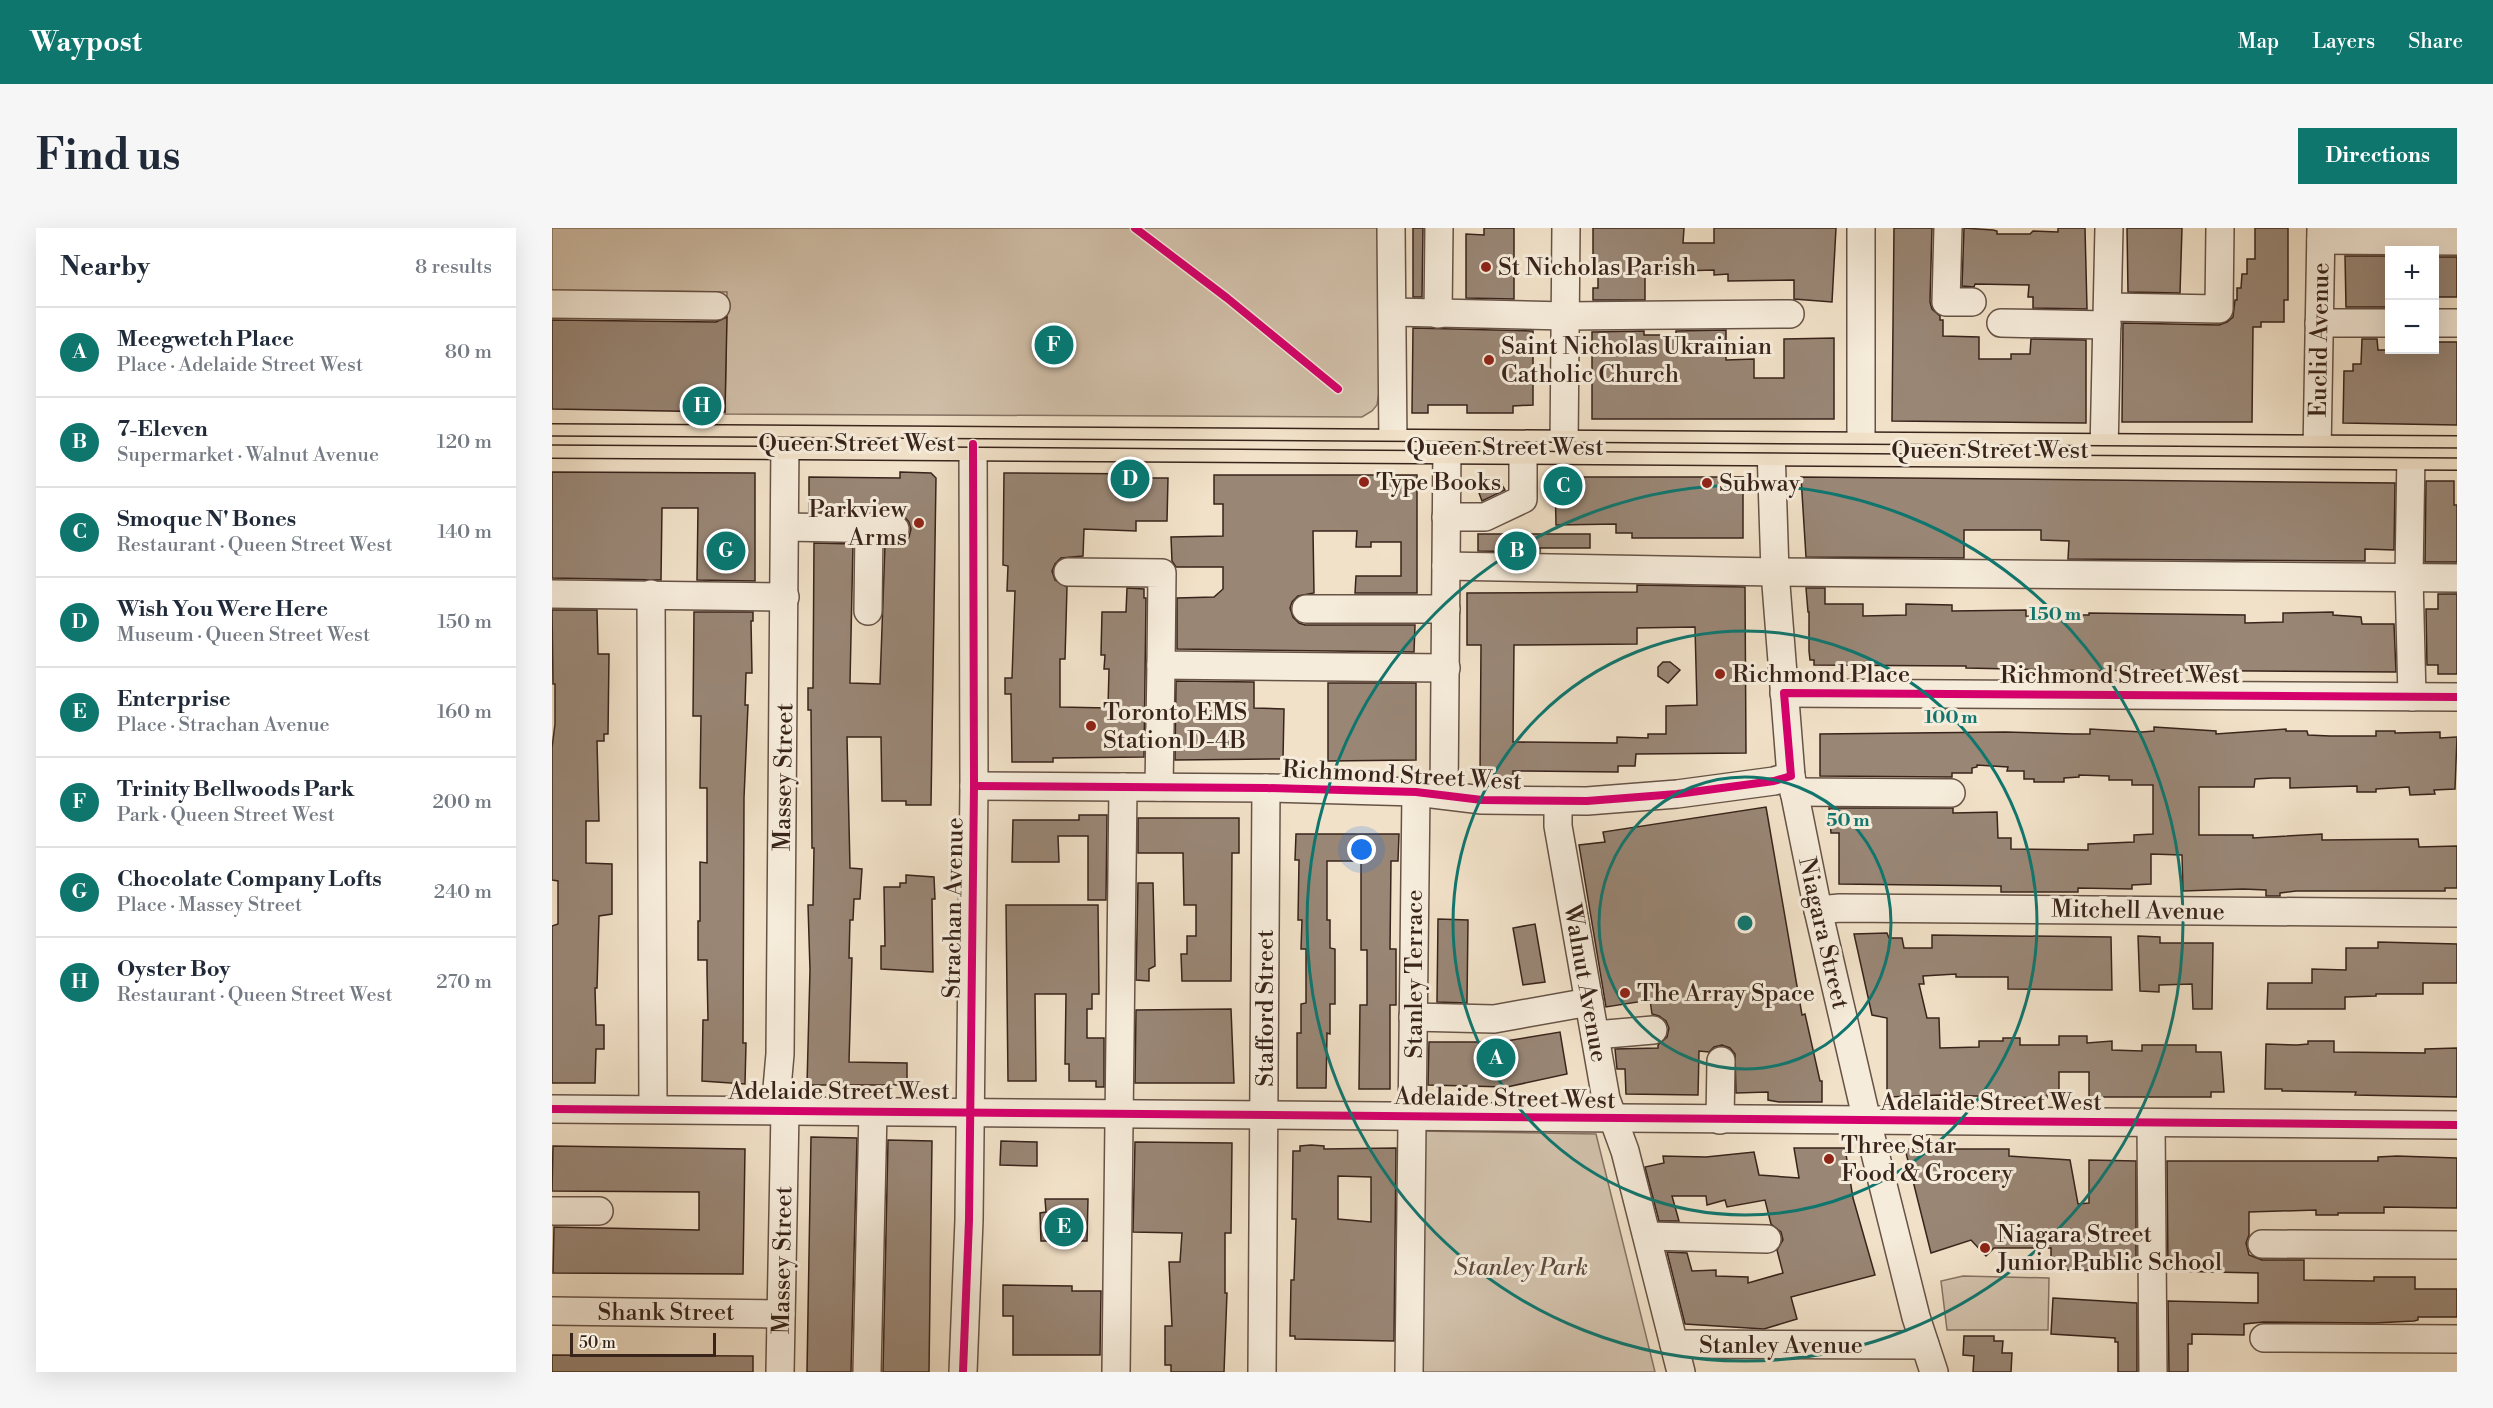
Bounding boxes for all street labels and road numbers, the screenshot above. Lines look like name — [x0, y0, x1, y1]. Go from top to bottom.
street label: Euclid Avenue — [2304, 262, 2336, 418]
street label: Queen Street West — [758, 429, 956, 459]
street label: Queen Street West — [1406, 433, 1604, 463]
street label: Queen Street West — [1891, 436, 2089, 466]
street label: Richmond Street West — [2000, 661, 2240, 691]
street label: Massey Street — [768, 702, 800, 851]
street label: Richmond Street West — [1281, 755, 1523, 797]
street label: Strachan Avenue — [937, 817, 971, 999]
street label: Niagara Street — [1791, 854, 1855, 1013]
street label: Stanley Terrace — [1400, 889, 1430, 1059]
street label: Mitchell Avenue — [2051, 894, 2225, 928]
street label: Walnut Avenue — [1556, 901, 1614, 1065]
street label: Stafford Street — [1251, 929, 1281, 1087]
street label: Adelaide Street West — [727, 1077, 950, 1107]
street label: Adelaide Street West — [1393, 1082, 1616, 1116]
street label: Adelaide Street West — [1879, 1088, 2102, 1118]
street label: Massey Street — [767, 1185, 799, 1334]
street label: Shank Street — [597, 1298, 735, 1328]
street label: Stanley Avenue — [1699, 1331, 1863, 1361]

